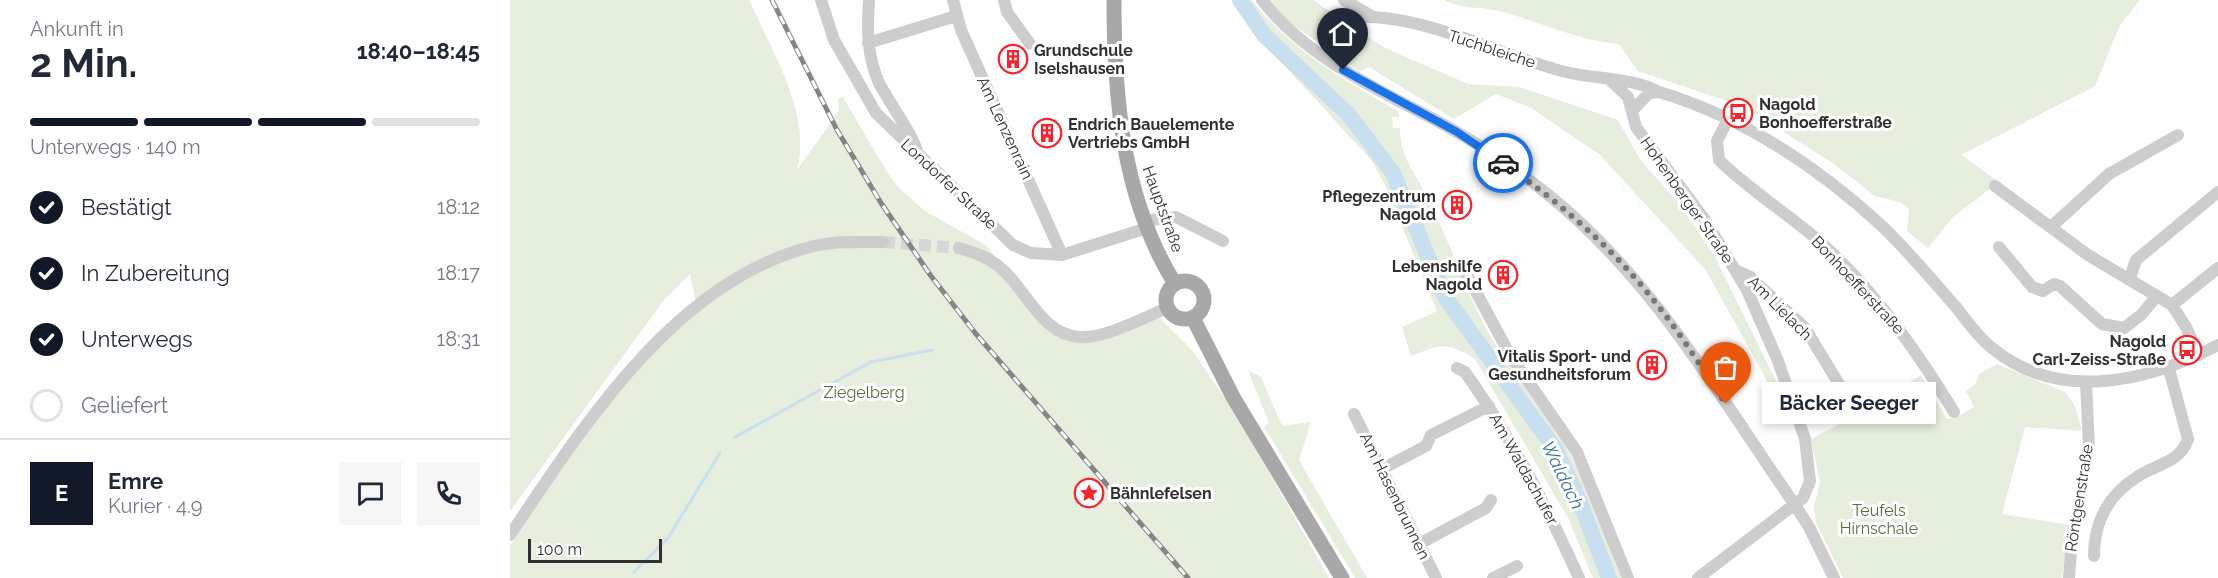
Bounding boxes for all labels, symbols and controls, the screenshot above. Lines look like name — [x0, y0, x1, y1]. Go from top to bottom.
pin — [1317, 8, 1368, 70]
text: Ankunft in — [30, 17, 124, 41]
icon: home — [1326, 17, 1359, 50]
street label: Tuchbleiche — [1446, 26, 1538, 72]
text: 18:40–18:45 — [357, 38, 480, 64]
text: 2 Min. — [30, 40, 137, 86]
place label: Grundschule Iselshausen — [1034, 41, 1133, 78]
building icon: Grundschule Iselshausen — [997, 43, 1029, 75]
street label: Am Lenzenrain — [973, 74, 1037, 182]
place label: Nagold Bonhoefferstraße — [1759, 95, 1892, 132]
bus stop icon: Nagold Bonhoefferstraße — [1722, 97, 1754, 129]
place label: Endrich Bauelemente Vertriebs GmbH — [1068, 115, 1235, 152]
building icon: Endrich Bauelemente Vertriebs GmbH — [1031, 117, 1063, 149]
courier — [1473, 133, 1533, 193]
street label: Hohenberger Straße — [1636, 133, 1738, 267]
text: Unterwegs · 140 m — [30, 135, 201, 159]
street label: Londorfer Straße — [897, 135, 1001, 233]
icon: car — [1487, 147, 1520, 180]
street label: Hauptstraße — [1139, 163, 1187, 255]
place label: Pflegezentrum Nagold — [1322, 187, 1436, 224]
building icon: Pflegezentrum Nagold — [1441, 189, 1473, 221]
icon: check — [30, 191, 63, 224]
text: Bestätigt — [81, 194, 172, 220]
text: 18:12 — [437, 195, 480, 219]
street label: Bonhoefferstraße — [1808, 232, 1908, 338]
icon: check — [30, 257, 63, 290]
place label: Lebenshilfe Nagold — [1392, 257, 1482, 294]
building icon: Lebenshilfe Nagold — [1487, 259, 1519, 291]
text: In Zubereitung — [81, 260, 230, 286]
text: 18:17 — [437, 261, 480, 285]
street label: Am Lielach — [1744, 272, 1816, 344]
icon: check — [30, 323, 63, 356]
text: Unterwegs — [81, 326, 193, 352]
text: 18:31 — [437, 327, 480, 351]
place label: Nagold Carl-Zeiss-Straße — [2032, 332, 2166, 369]
bus stop icon: Nagold Carl-Zeiss-Straße — [2171, 334, 2203, 366]
pin — [1700, 342, 1751, 404]
place label: Vitalis Sport- und Gesundheitsforum — [1488, 347, 1631, 384]
building icon: Vitalis Sport- und Gesundheitsforum — [1636, 349, 1668, 381]
icon: bag — [1709, 351, 1742, 384]
park label: Ziegelberg — [823, 383, 905, 402]
callout: Bäcker Seeger — [1762, 383, 1936, 425]
text: Bäcker Seeger — [1779, 391, 1919, 415]
text: Geliefert — [81, 392, 168, 418]
street label: Am Waldachufer — [1485, 410, 1563, 528]
street label: Am Hasenbrunnen — [1356, 429, 1434, 563]
water label: Waldach — [1537, 437, 1589, 513]
street label: Röntgenstraße — [2061, 443, 2097, 553]
button: chat — [339, 462, 402, 525]
button: phone — [417, 462, 480, 525]
text: Emre — [108, 468, 163, 494]
place icon: Bähnlefelsen — [1073, 477, 1105, 509]
text: E — [55, 480, 68, 506]
place label: Bähnlefelsen — [1110, 484, 1212, 503]
text: Kurier · 4.9 — [108, 494, 202, 518]
park label: Teufels Hirnschale — [1840, 501, 1918, 538]
scale bar — [528, 536, 662, 564]
text: 100 m — [537, 540, 582, 559]

